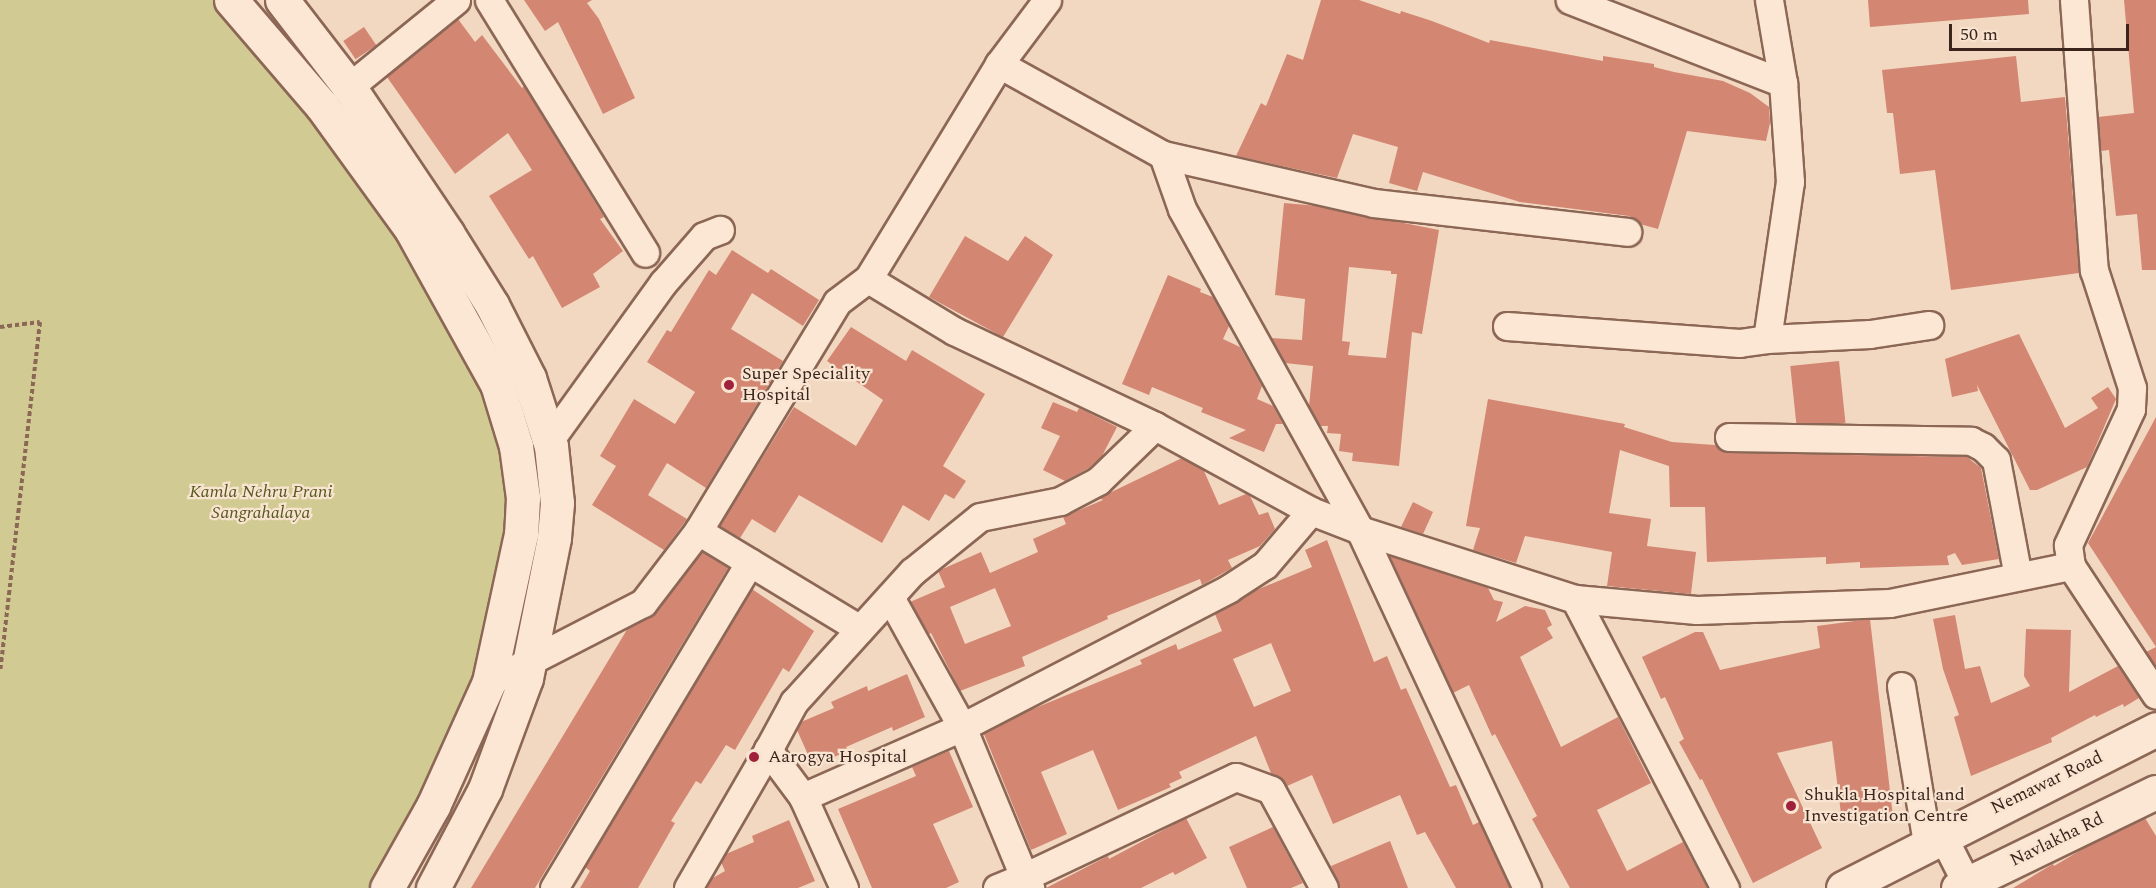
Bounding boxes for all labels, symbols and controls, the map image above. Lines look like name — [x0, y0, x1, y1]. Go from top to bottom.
scale bar — [1952, 12, 2132, 50]
text: 50 m — [1960, 21, 1998, 48]
place label: Super Speciality Hospital — [742, 364, 870, 406]
marker: Super Speciality Hospital — [720, 376, 738, 394]
park label: Kamla Nehru Prani Sangrahalaya — [189, 482, 333, 524]
place label: Aarogya Hospital — [768, 746, 907, 768]
street label: Nemawar Road — [1988, 747, 2106, 819]
marker: Aarogya Hospital — [745, 748, 763, 766]
place label: Shukla Hospital and Investigation Centre — [1804, 785, 1968, 828]
marker: Shukla Hospital and Investigation Centre — [1782, 797, 1800, 815]
street label: Navlakha Rd — [2007, 808, 2107, 872]

